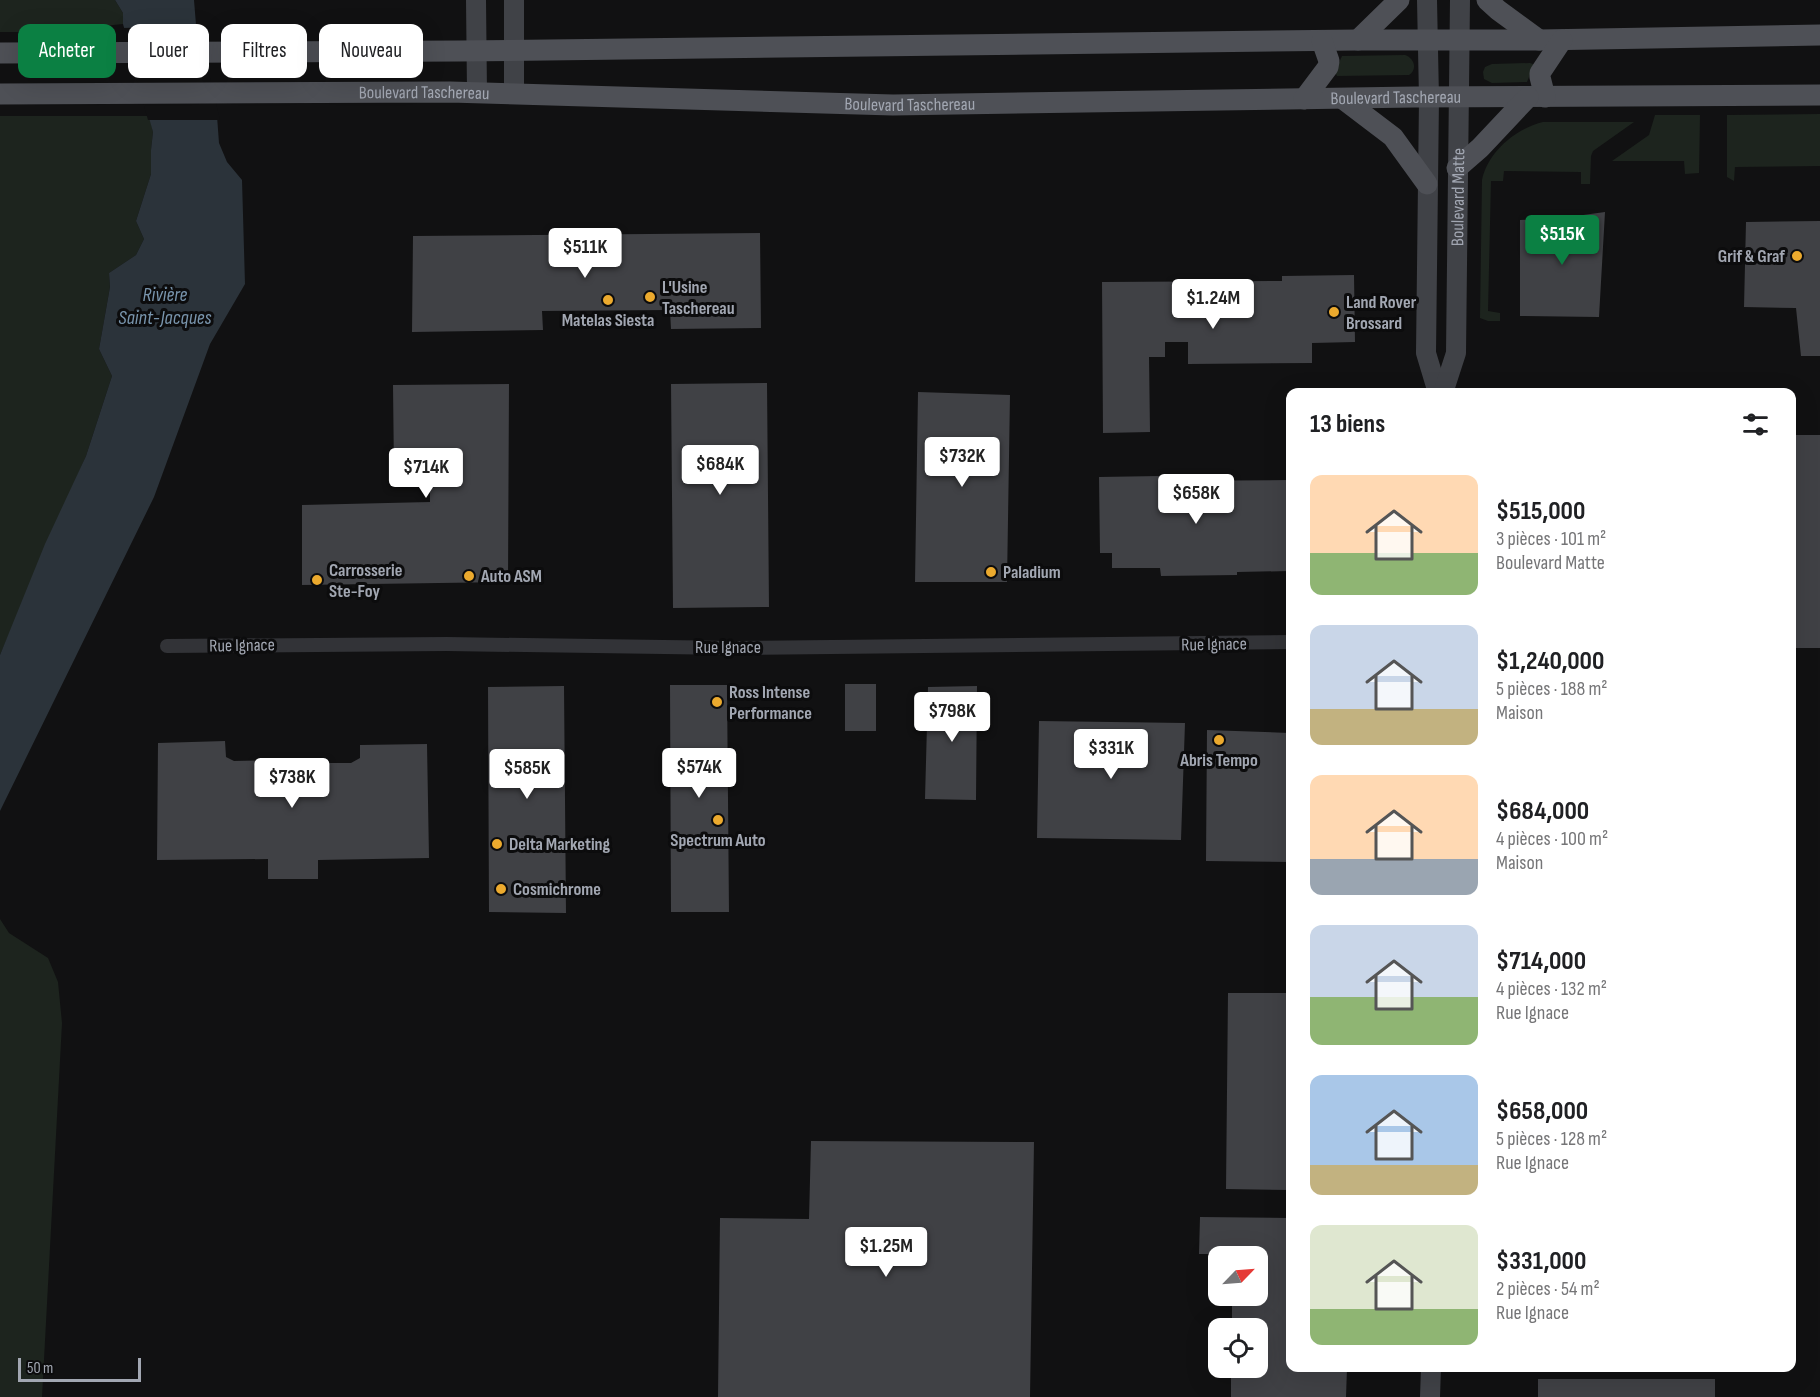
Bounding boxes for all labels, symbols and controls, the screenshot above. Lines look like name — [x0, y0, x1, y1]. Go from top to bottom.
chip: Acheter — [18, 24, 116, 78]
chip: Louer — [128, 24, 209, 78]
chip: Filtres — [221, 24, 307, 78]
chip: Nouveau — [319, 24, 423, 78]
street label: Boulevard Taschereau — [359, 82, 490, 104]
street label: Boulevard Taschereau — [1330, 87, 1461, 109]
street label: Boulevard Taschereau — [844, 94, 975, 116]
street label: Boulevard Matte — [1447, 148, 1469, 246]
pin: $515K — [1520, 215, 1604, 266]
text: $515K — [1539, 222, 1585, 246]
pin: $511K — [543, 228, 627, 279]
text: $511K — [563, 235, 607, 259]
place label: Grif & Graf — [1718, 246, 1785, 267]
marker: Grif & Graf — [1790, 249, 1804, 263]
place label: L'Usine Taschereau — [662, 277, 735, 319]
pin: $1.24M — [1164, 279, 1262, 330]
water label: Rivière Saint-Jacques — [118, 283, 212, 330]
text: $1.24M — [1186, 286, 1240, 310]
marker: L'Usine Taschereau — [643, 290, 657, 304]
place label: Land Rover Brossard — [1346, 292, 1417, 334]
marker: Matelas Siesta — [601, 293, 615, 307]
marker: Land Rover Brossard — [1327, 305, 1341, 319]
place label: Matelas Siesta — [562, 310, 654, 331]
icon: filters — [1739, 408, 1772, 441]
text: 13 biens — [1310, 409, 1385, 440]
pin: $732K — [920, 437, 1004, 488]
text: $732K — [939, 444, 985, 468]
pin: $684K — [678, 445, 762, 496]
pin: $714K — [384, 448, 468, 499]
text: $684K — [696, 452, 744, 476]
text: $714K — [403, 455, 449, 479]
pin: $658K — [1154, 474, 1238, 525]
text: $658K — [1172, 481, 1220, 505]
text: $515,000 — [1496, 496, 1585, 527]
icon: home — [1358, 499, 1430, 571]
text: 3 pièces · 101 m² — [1496, 527, 1606, 551]
text: Boulevard Matte — [1496, 551, 1605, 575]
place label: Carrosserie Ste-Foy — [329, 560, 402, 602]
place label: Paladium — [1003, 562, 1061, 583]
marker: Paladium — [984, 565, 998, 579]
place label: Auto ASM — [480, 566, 542, 587]
marker: Auto ASM — [462, 569, 476, 583]
marker: Carrosserie Ste-Foy — [310, 573, 324, 587]
street label: Rue Ignace — [1181, 633, 1247, 656]
street label: Rue Ignace — [209, 634, 275, 657]
street label: Rue Ignace — [695, 637, 761, 658]
text: $1,240,000 — [1496, 646, 1604, 677]
icon: home — [1358, 649, 1430, 721]
text: 5 pièces · 188 m² — [1496, 677, 1608, 701]
place label: Ross Intense Performance — [729, 682, 812, 724]
pin: $798K — [910, 692, 994, 743]
marker: Ross Intense Performance — [710, 695, 724, 709]
text: $798K — [928, 699, 976, 723]
text: Maison — [1496, 701, 1543, 725]
pin: $331K — [1069, 729, 1153, 780]
marker: Abris Tempo — [1212, 733, 1226, 747]
text: $331K — [1088, 736, 1134, 760]
pin: $574K — [657, 748, 741, 799]
pin: $585K — [485, 749, 569, 800]
place label: Abris Tempo — [1179, 750, 1258, 771]
text: $574K — [676, 755, 722, 779]
text: $585K — [503, 756, 551, 780]
pin: $738K — [250, 758, 334, 809]
text: $738K — [268, 765, 316, 789]
text: $684,000 — [1496, 796, 1589, 827]
icon: home — [1358, 799, 1430, 871]
marker: Spectrum Auto — [711, 813, 725, 827]
text: 4 pièces · 100 m² — [1496, 827, 1608, 851]
place label: Spectrum Auto — [670, 830, 766, 851]
place label: Delta Marketing — [509, 834, 611, 855]
marker: Delta Marketing — [490, 837, 504, 851]
text: Maison — [1496, 851, 1543, 875]
place label: Cosmichrome — [513, 879, 601, 900]
marker: Cosmichrome — [494, 882, 508, 896]
text: $714,000 — [1496, 946, 1586, 977]
icon: home — [1358, 949, 1430, 1021]
text: 4 pièces · 132 m² — [1496, 977, 1607, 1001]
text: Rue Ignace — [1496, 1001, 1569, 1025]
text: $658,000 — [1496, 1096, 1588, 1127]
icon: home — [1358, 1099, 1430, 1171]
text: 5 pièces · 128 m² — [1496, 1127, 1607, 1151]
text: Rue Ignace — [1496, 1151, 1569, 1175]
pin: $1.25M — [837, 1227, 935, 1278]
text: $1.25M — [859, 1234, 913, 1258]
north arrow — [1208, 1246, 1268, 1306]
map controls — [1208, 1246, 1268, 1378]
text: $331,000 — [1496, 1246, 1586, 1277]
icon: home — [1358, 1249, 1430, 1321]
text: 2 pièces · 54 m² — [1496, 1277, 1600, 1301]
text: Rue Ignace — [1496, 1301, 1569, 1325]
button: locate — [1208, 1318, 1268, 1378]
scale bar — [18, 1355, 141, 1382]
text: 50 m — [27, 1359, 53, 1378]

